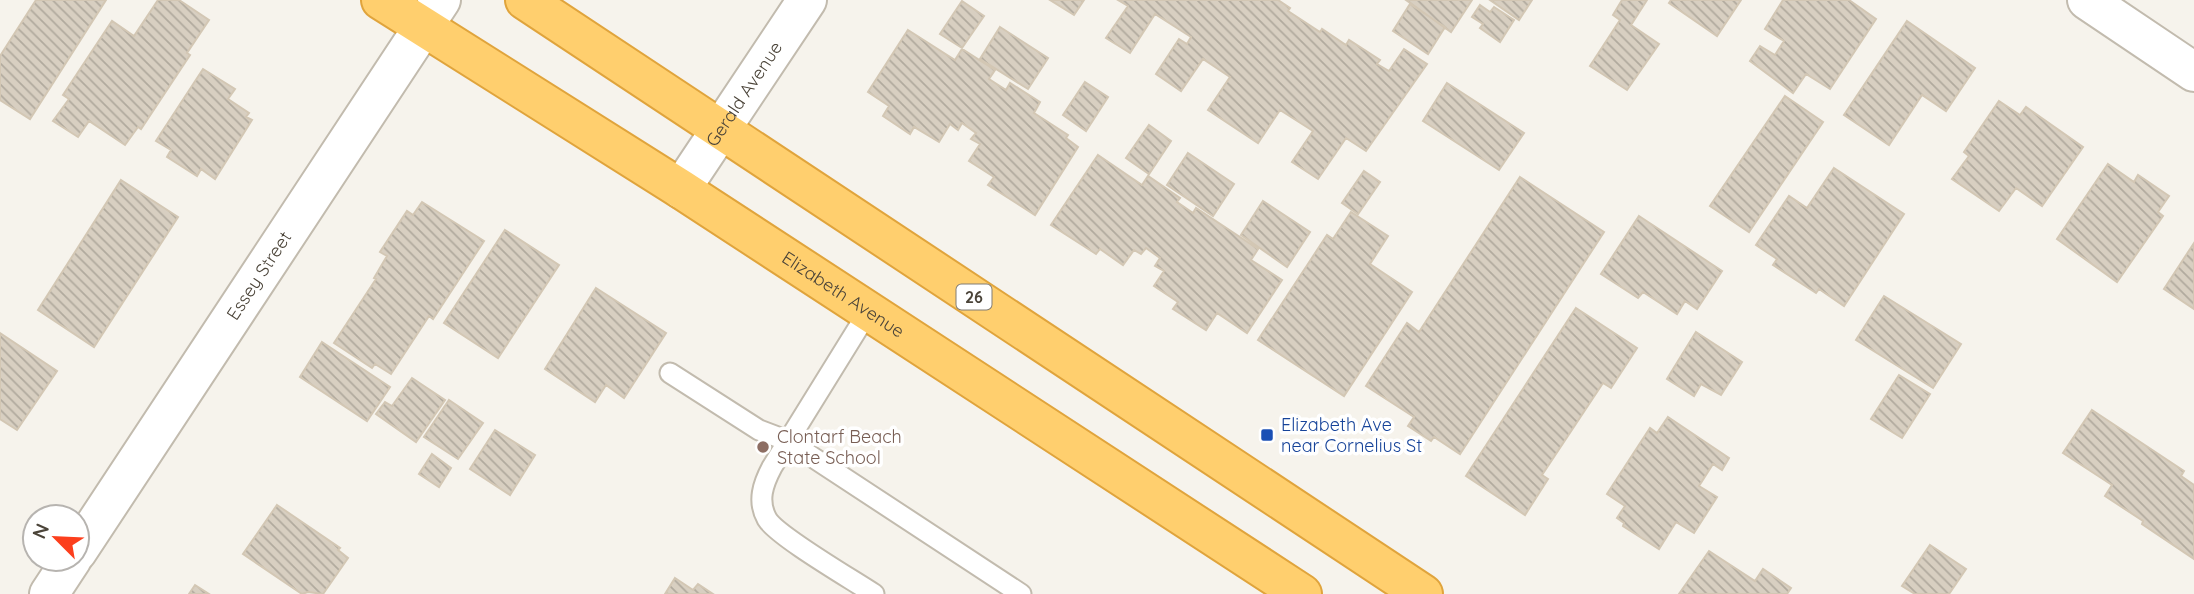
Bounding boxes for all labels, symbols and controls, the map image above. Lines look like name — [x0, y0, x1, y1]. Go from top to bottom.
street label: Gerald Avenue — [700, 37, 787, 151]
street label: Essey Street — [221, 227, 296, 324]
street label: Elizabeth Avenue — [778, 246, 909, 343]
road number: 26 — [956, 284, 992, 310]
place label: Elizabeth Ave near Cornelius St — [1281, 413, 1422, 457]
place label: Clontarf Beach State School — [777, 425, 902, 469]
marker: Elizabeth Ave near Cornelius St — [1259, 427, 1275, 443]
marker: Clontarf Beach State School — [755, 439, 771, 455]
north arrow — [21, 503, 91, 573]
text: N — [27, 520, 54, 542]

